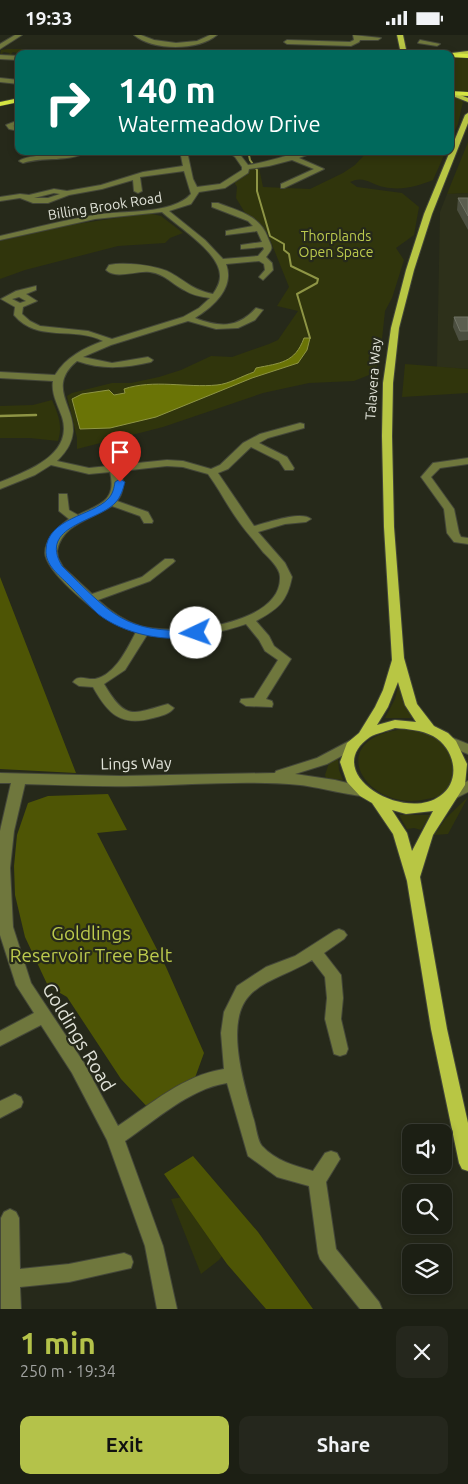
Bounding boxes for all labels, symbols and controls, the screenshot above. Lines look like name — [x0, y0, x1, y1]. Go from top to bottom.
text: 19:33 — [25, 7, 73, 29]
icon: right — [35, 70, 100, 135]
text: 140 m — [118, 70, 216, 110]
text: Watermeadow Drive — [118, 111, 321, 136]
street label: Billing Brook Road — [47, 189, 163, 223]
park label: Thorplands Open Space — [299, 228, 373, 260]
street label: Talavera Way — [362, 337, 384, 421]
pin — [99, 431, 141, 482]
icon: arrive — [106, 438, 134, 466]
position arrow — [169, 606, 221, 658]
street label: Lings Way — [100, 753, 172, 773]
park label: Goldlings Reservoir Tree Belt — [10, 922, 173, 966]
street label: Goldings Road — [38, 979, 120, 1095]
map controls — [402, 1124, 452, 1294]
button: sound — [402, 1124, 452, 1174]
button: search — [402, 1184, 452, 1234]
button: layers — [402, 1244, 452, 1294]
text: 1 min — [20, 1326, 96, 1360]
button: close — [396, 1326, 448, 1378]
text: 250 m · 19:34 — [20, 1362, 116, 1380]
button: Exit — [20, 1416, 229, 1474]
button: Share — [239, 1416, 448, 1474]

